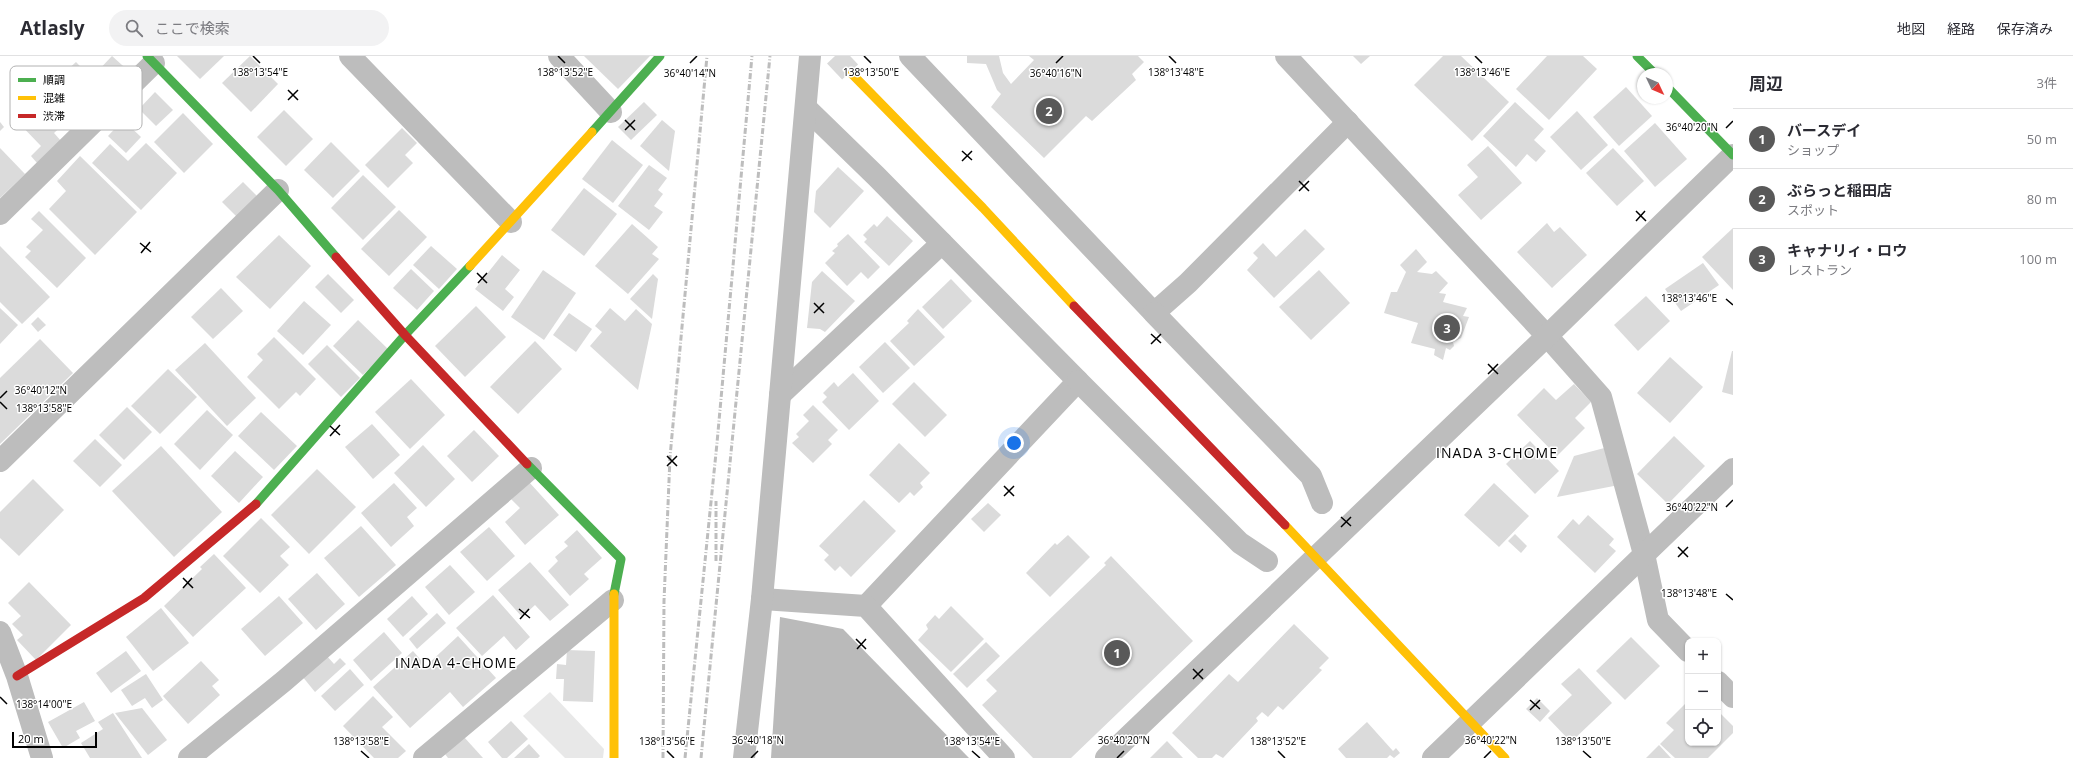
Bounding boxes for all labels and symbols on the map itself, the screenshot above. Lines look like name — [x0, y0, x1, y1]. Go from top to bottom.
text: 138°13'54"E — [232, 65, 288, 79]
text: 138°13'52"E — [537, 65, 593, 79]
text: 138°13'50"E — [843, 65, 899, 79]
text: 138°13'48"E — [1148, 65, 1204, 79]
text: 138°13'46"E — [1454, 65, 1510, 79]
legend — [10, 66, 142, 130]
text: 36°40'14"N — [664, 66, 716, 80]
text: 36°40'16"N — [1030, 66, 1082, 80]
north arrow — [1637, 68, 1673, 104]
text: 順調 — [43, 72, 65, 87]
text: 混雑 — [43, 90, 65, 105]
pin: 2 — [1036, 96, 1062, 126]
text: 渋滞 — [43, 108, 65, 123]
text: 36°40'20"N — [1666, 120, 1718, 134]
text: 138°13'46"E — [1661, 291, 1717, 305]
pin: 3 — [1434, 313, 1460, 343]
text: 36°40'12"N — [15, 383, 67, 397]
text: 138°13'58"E — [16, 401, 72, 415]
your location — [1004, 433, 1024, 453]
district label: INADA 3-CHOME — [1436, 443, 1558, 462]
text: 36°40'22"N — [1666, 500, 1718, 514]
text: 138°13'48"E — [1661, 586, 1717, 600]
pin: 1 — [1104, 638, 1130, 668]
district label: INADA 4-CHOME — [395, 653, 517, 672]
text: 138°14'00"E — [16, 697, 72, 711]
scale bar — [12, 730, 97, 749]
text: 36°40'18"N — [732, 733, 784, 747]
text: 36°40'20"N — [1098, 733, 1150, 747]
text: 36°40'22"N — [1465, 733, 1517, 747]
text: 138°13'58"E — [333, 734, 389, 748]
text: 138°13'56"E — [639, 734, 695, 748]
text: 138°13'54"E — [944, 734, 1000, 748]
text: 138°13'52"E — [1250, 734, 1306, 748]
text: 138°13'50"E — [1555, 734, 1611, 748]

